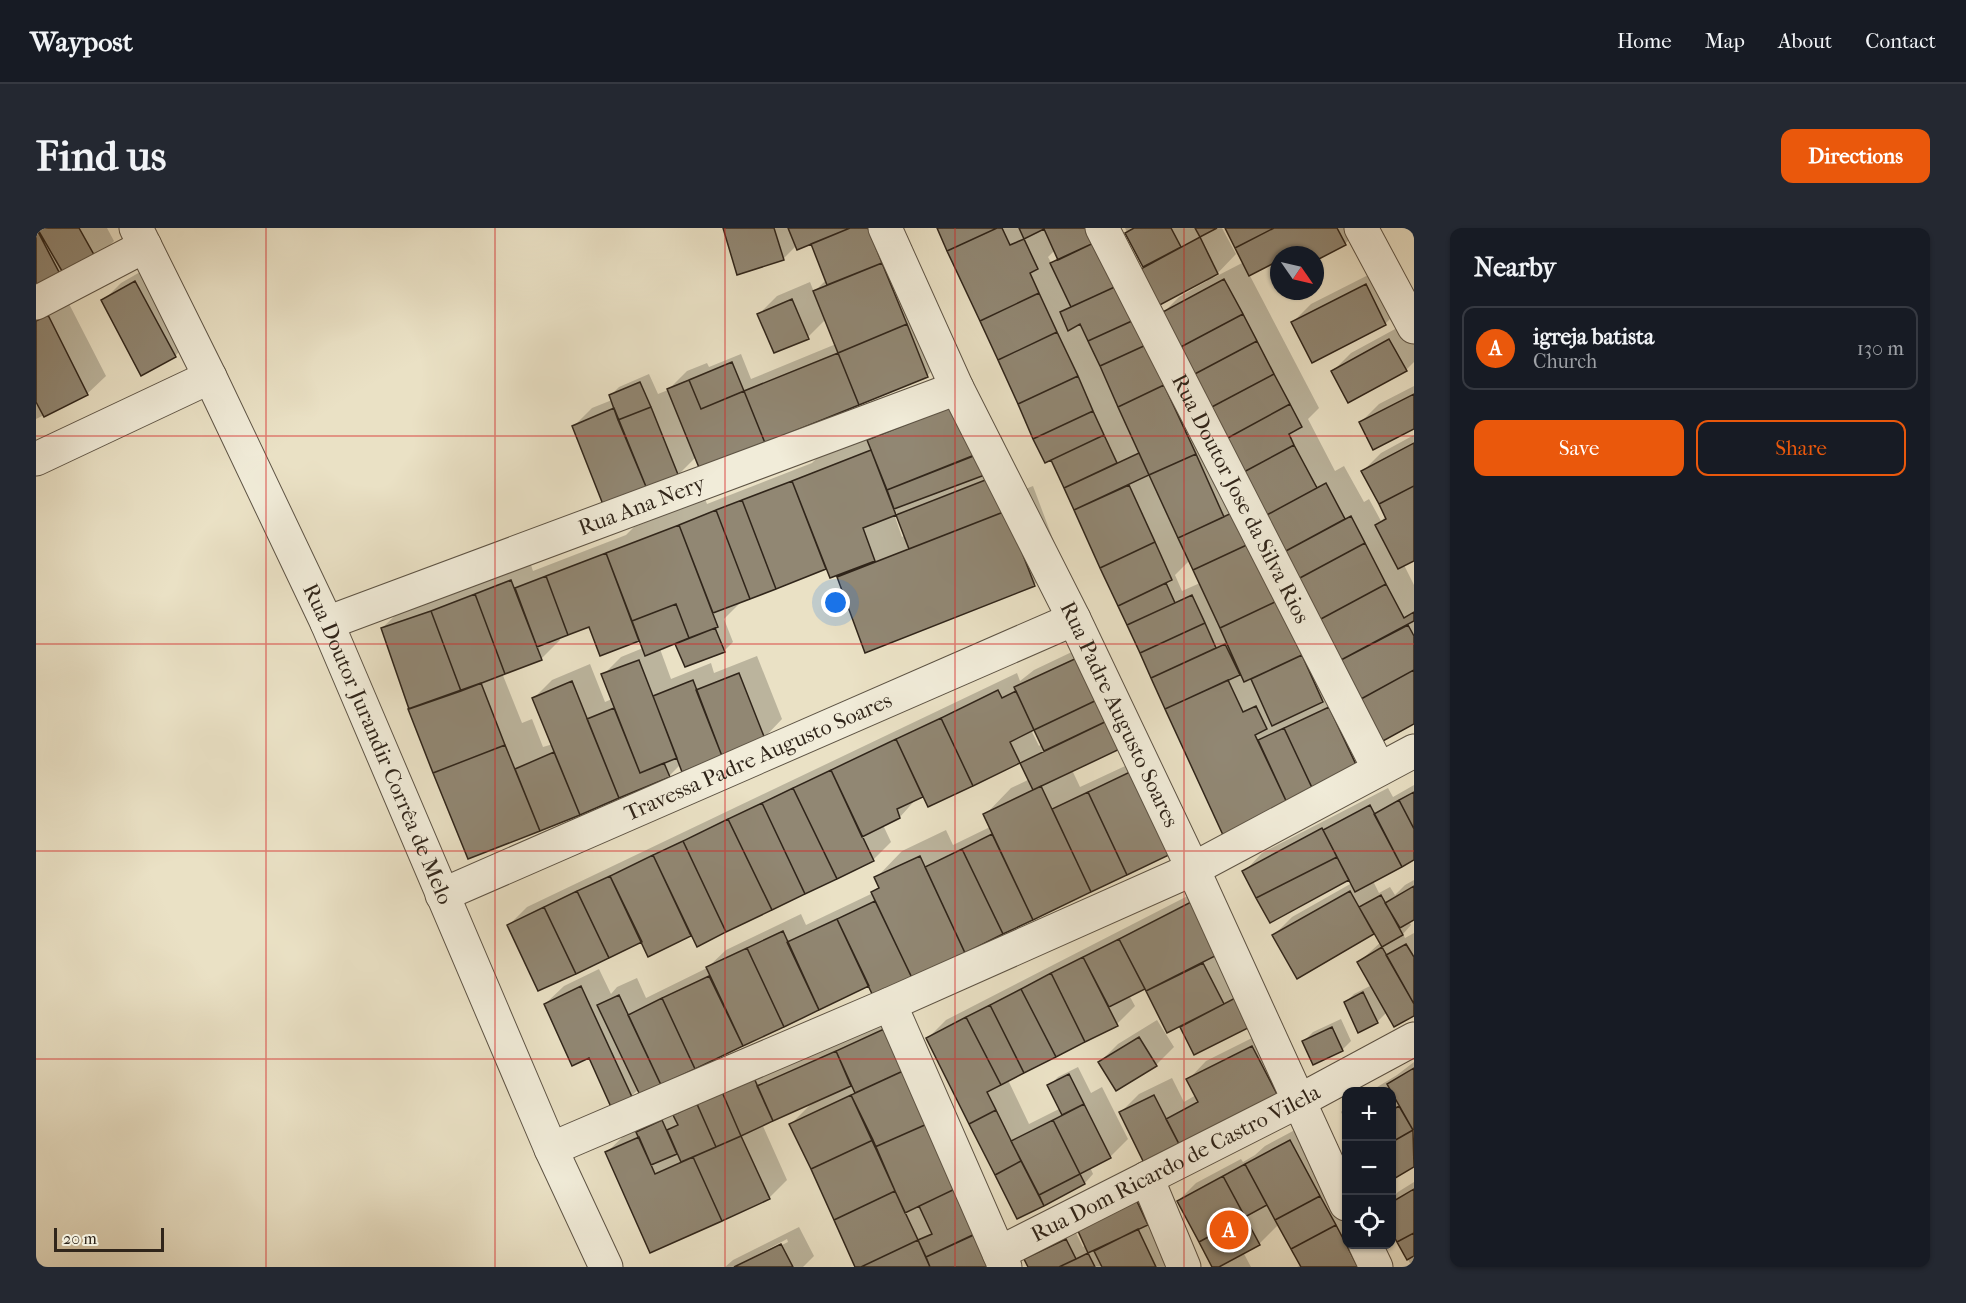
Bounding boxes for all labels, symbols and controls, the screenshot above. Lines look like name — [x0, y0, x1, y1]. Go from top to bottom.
text: Waypost — [30, 25, 133, 58]
text: Home — [1617, 29, 1672, 53]
text: Map — [1705, 29, 1745, 53]
text: About — [1778, 29, 1832, 53]
text: Contact — [1865, 29, 1936, 53]
button: Directions — [1781, 129, 1930, 183]
text: Find us — [36, 132, 166, 181]
north arrow — [1270, 246, 1324, 300]
text: Nearby — [1474, 252, 1556, 283]
text: igreja batista — [1533, 324, 1654, 350]
text: A — [1489, 337, 1502, 360]
text: 130 m — [1857, 337, 1904, 360]
text: Church — [1533, 350, 1597, 373]
street label: Rua Doutor Jose da Silva Rios — [1166, 370, 1315, 628]
button: Save — [1474, 420, 1684, 476]
button: Share — [1696, 420, 1906, 476]
street label: Rua Ana Nery — [575, 470, 710, 541]
street label: Rua Doutor Jurandir Corrêa de Melo — [297, 579, 458, 908]
your location — [821, 588, 850, 617]
street label: Rua Padre Augusto Soares — [1054, 597, 1184, 831]
street label: Travessa Padre Augusto Soares — [620, 687, 896, 827]
street label: Rua Dom Ricardo de Castro Vilela — [1027, 1079, 1325, 1248]
map controls — [1342, 1087, 1396, 1249]
button: + — [1342, 1087, 1396, 1141]
button: − — [1342, 1141, 1396, 1195]
button: locate — [1342, 1195, 1396, 1249]
pin: A — [1210, 1208, 1248, 1252]
scale bar — [54, 1225, 164, 1252]
text: 20 m — [63, 1229, 97, 1248]

